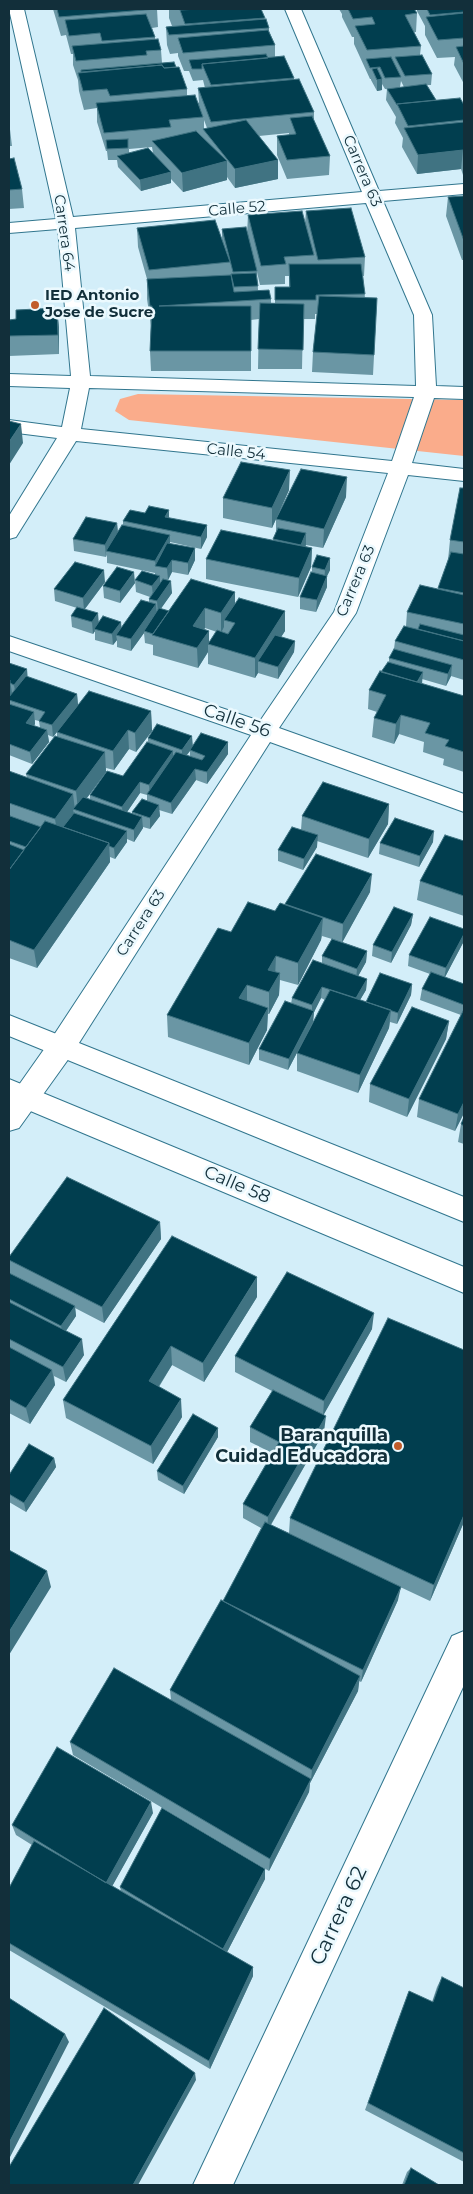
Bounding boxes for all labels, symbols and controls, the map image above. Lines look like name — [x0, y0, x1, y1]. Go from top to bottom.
street label: Carrera 63 — [339, 133, 385, 209]
street label: Carrera 64 — [50, 193, 78, 273]
street label: Calle 52 — [208, 198, 266, 220]
place label: IED Antonio Jose de Sucre — [45, 287, 153, 322]
marker: IED Antonio Jose de Sucre — [29, 299, 41, 311]
street label: Calle 54 — [206, 440, 266, 464]
street label: Carrera 63 — [333, 543, 379, 619]
street label: Calle 56 — [201, 699, 273, 743]
street label: Carrera 63 — [113, 886, 169, 960]
street label: Calle 58 — [200, 1161, 274, 1209]
place label: Baranquilla Cuidad Educadora — [215, 1425, 388, 1468]
marker: Baranquilla Cuidad Educadora — [392, 1440, 404, 1452]
street label: Carrera 62 — [305, 1862, 373, 1970]

